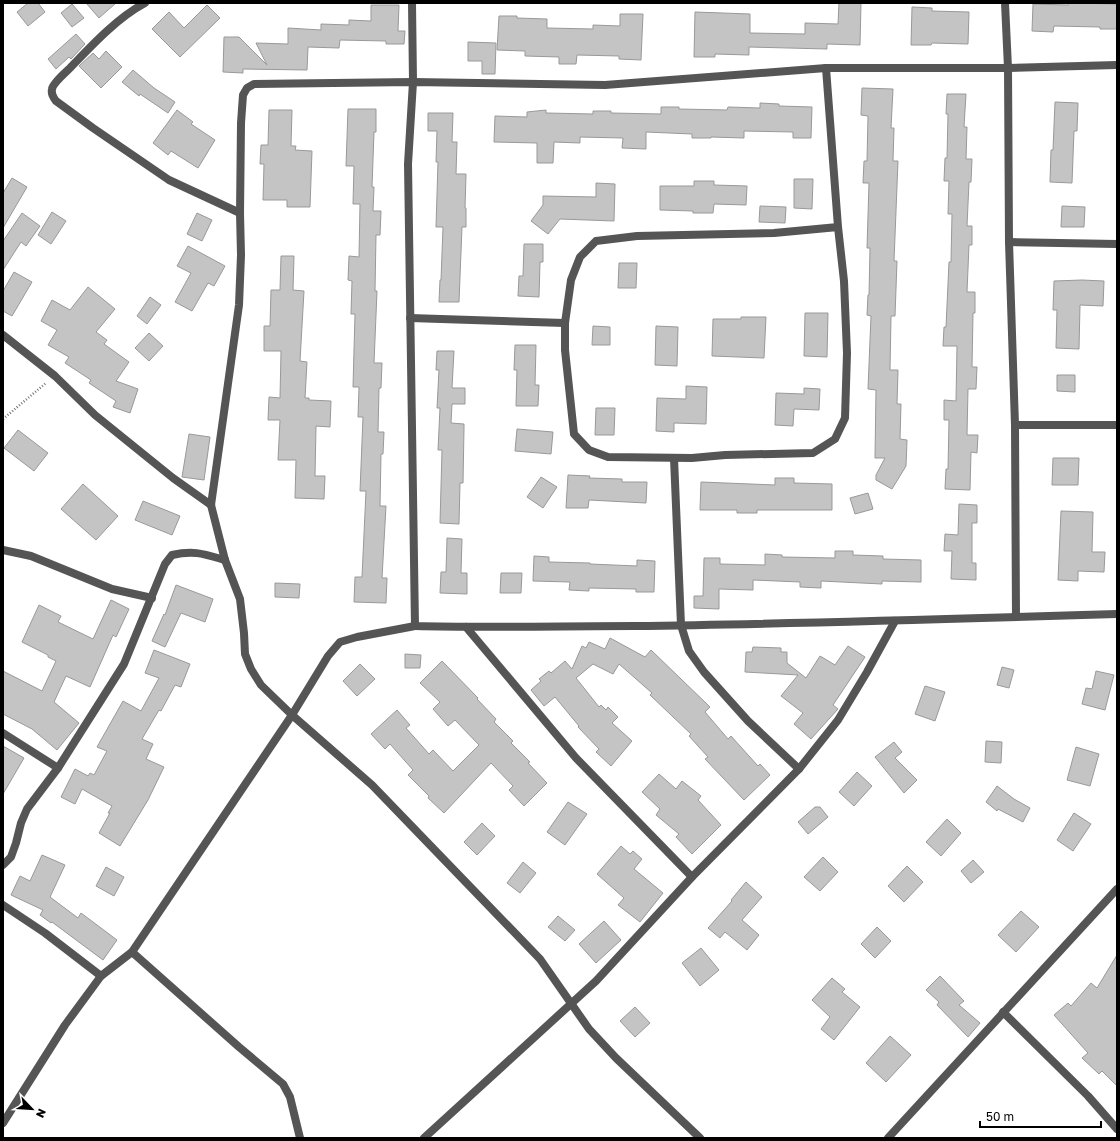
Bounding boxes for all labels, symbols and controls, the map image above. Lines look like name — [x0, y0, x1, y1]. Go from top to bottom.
north arrow — [12, 1089, 52, 1129]
scale bar — [980, 1103, 1101, 1129]
text: N — [34, 1107, 49, 1120]
text: 50 m — [986, 1109, 1014, 1124]

